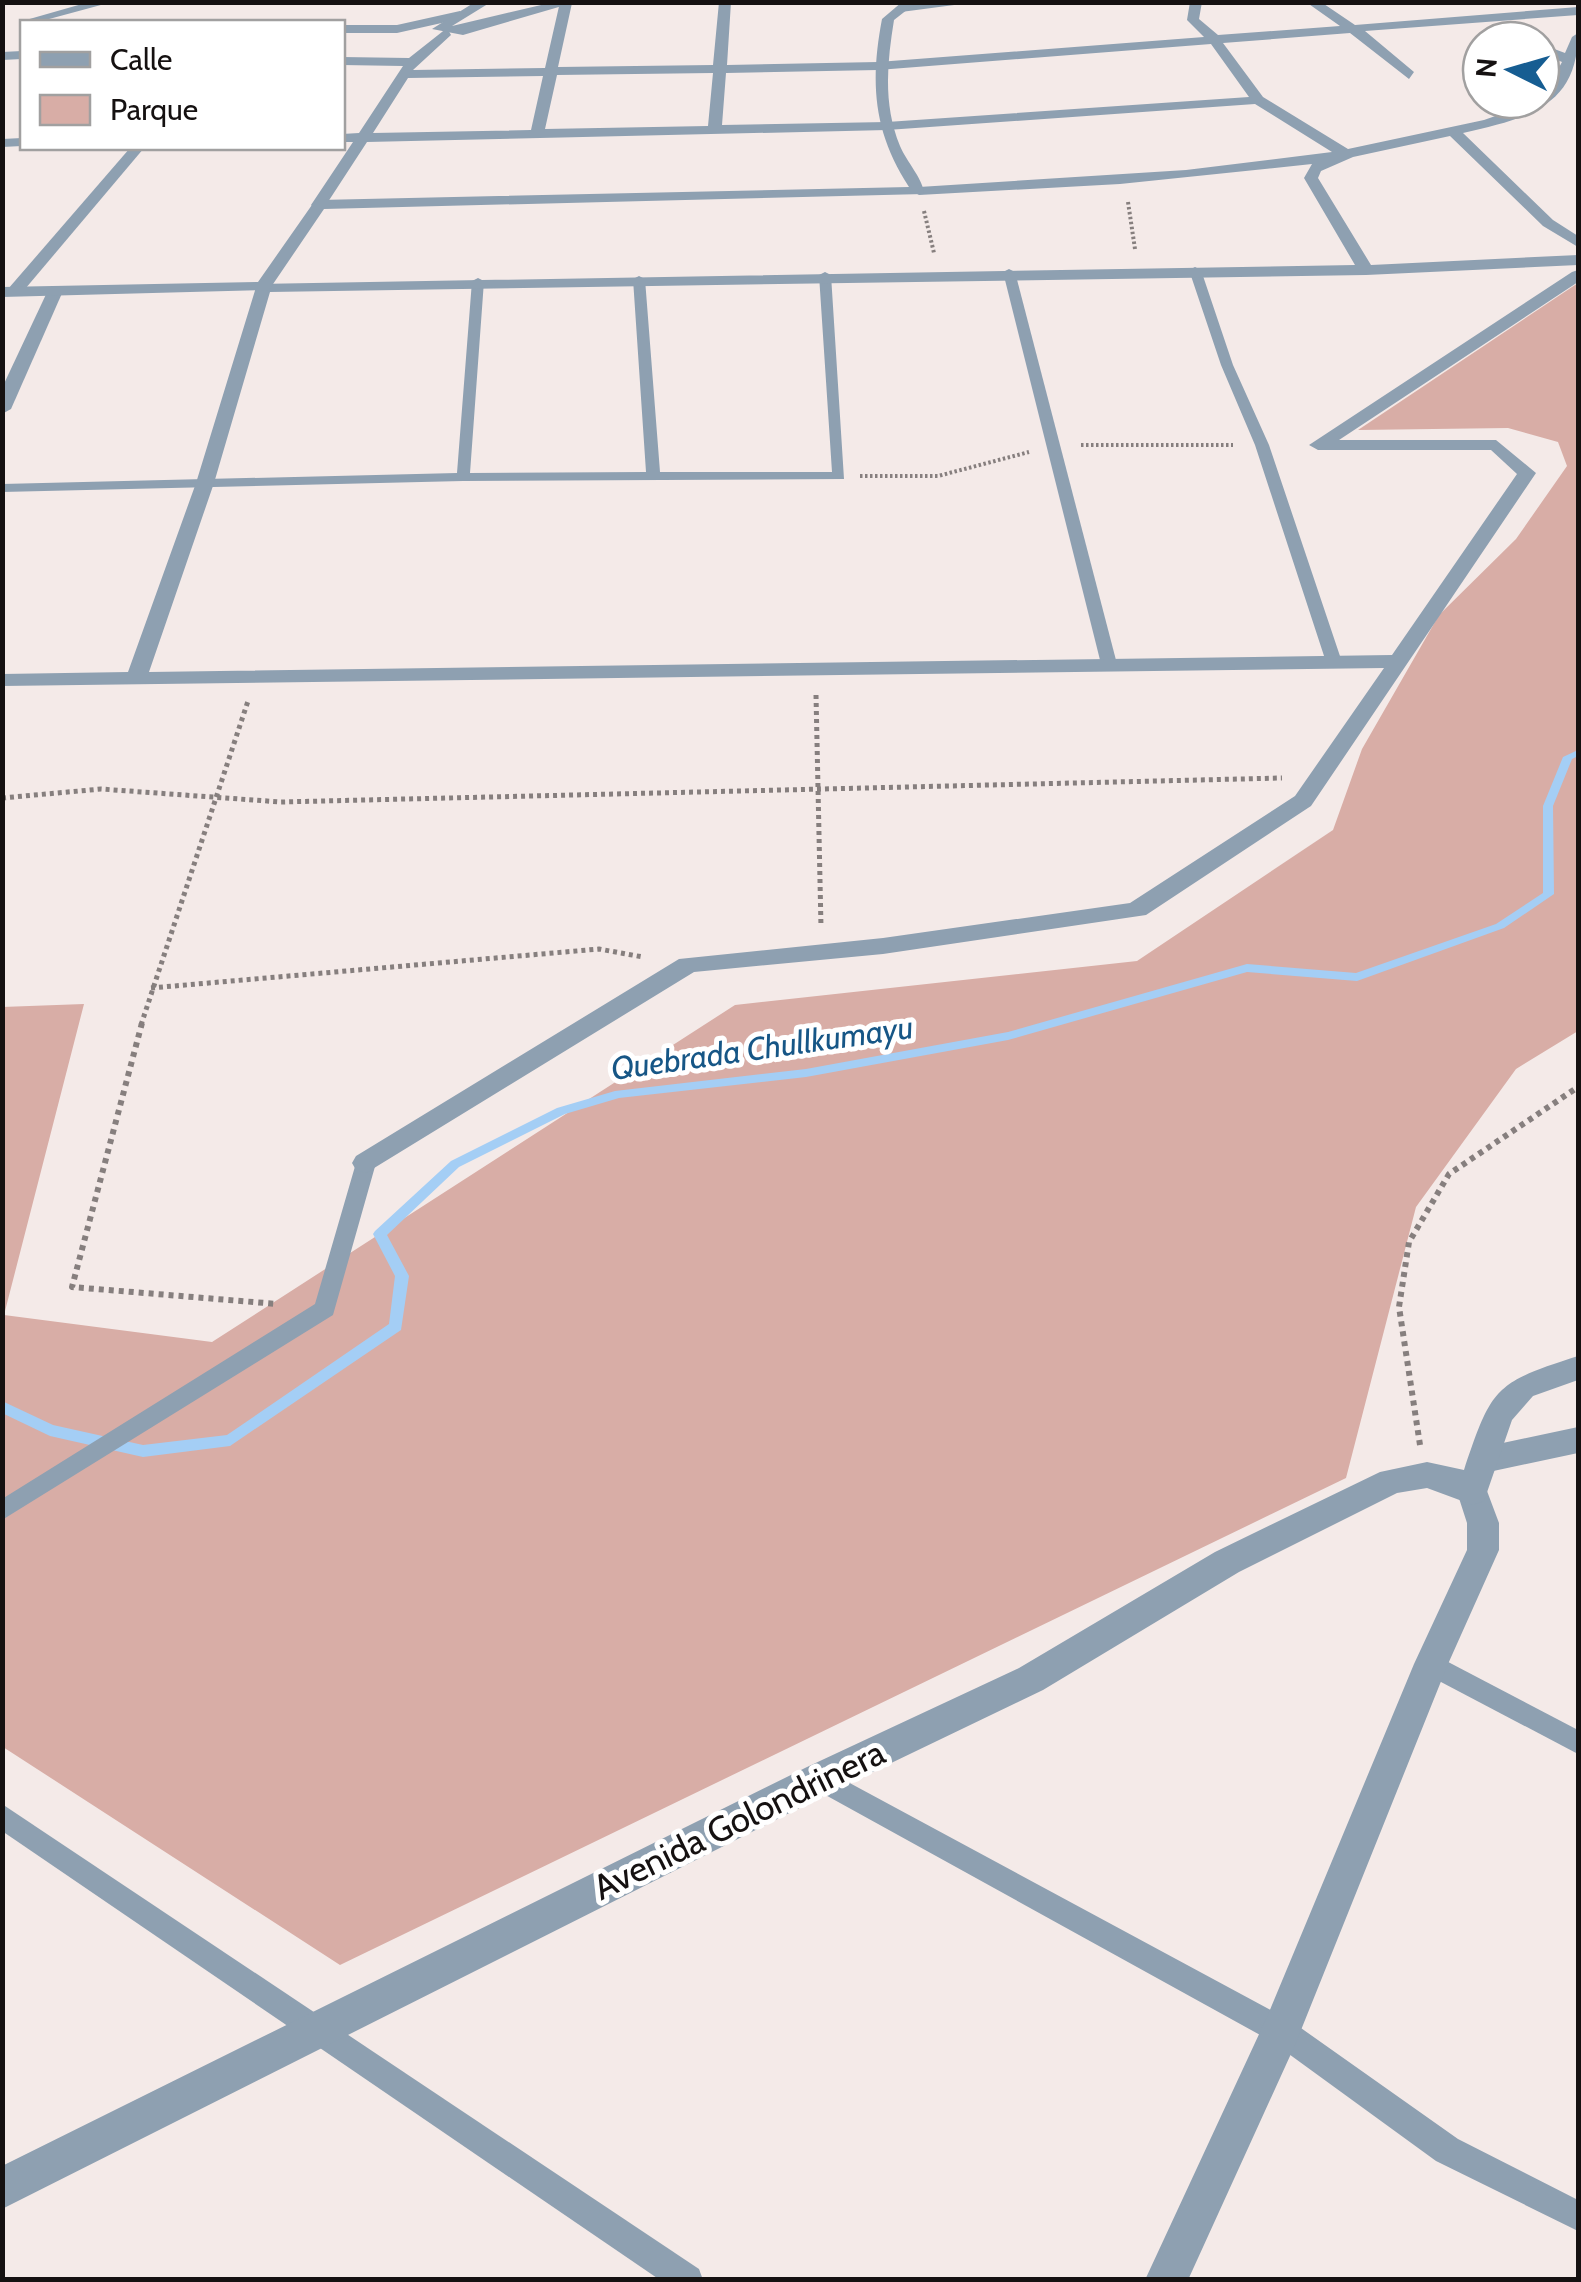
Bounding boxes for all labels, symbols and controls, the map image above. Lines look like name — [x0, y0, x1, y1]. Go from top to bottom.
legend — [20, 20, 345, 150]
north arrow — [1461, 20, 1561, 120]
text: Calle — [110, 41, 172, 78]
text: N — [1468, 56, 1504, 79]
text: Parque — [110, 91, 198, 128]
water label: Quebrada Chullkumayu — [608, 1007, 915, 1088]
street label: Avenida Golondrinera — [586, 1730, 892, 1909]

